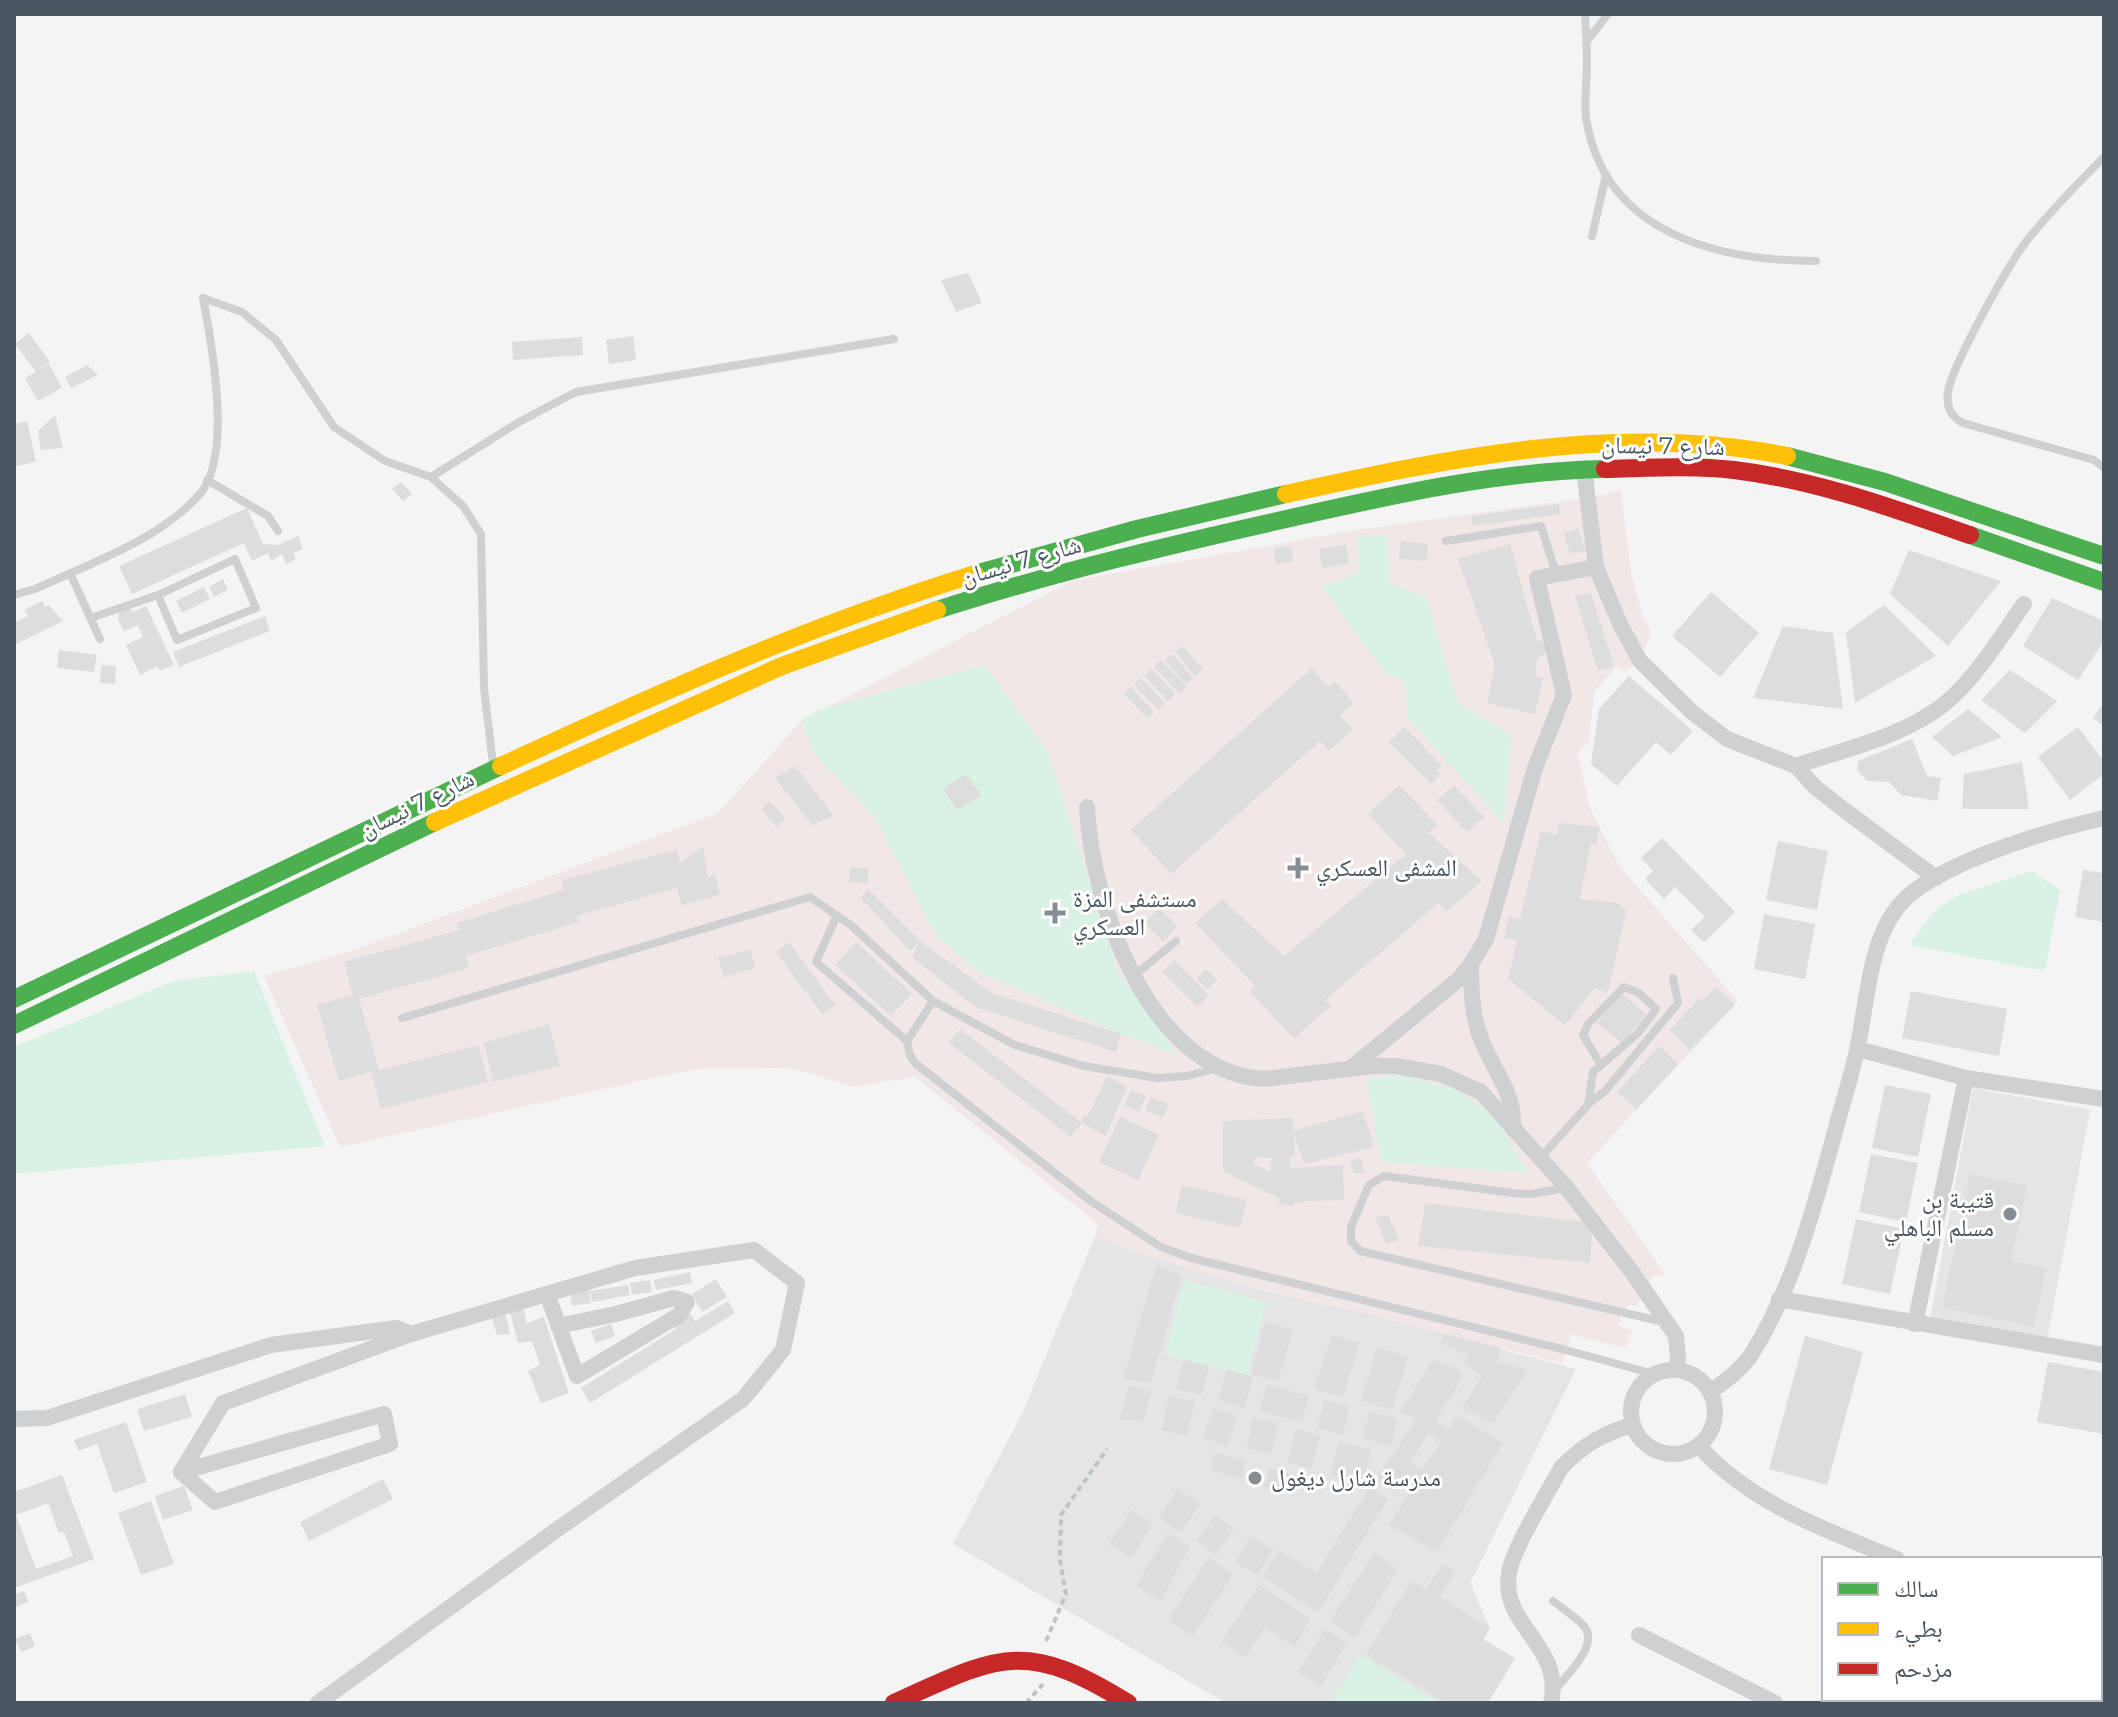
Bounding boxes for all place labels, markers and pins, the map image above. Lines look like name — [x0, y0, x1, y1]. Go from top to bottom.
place label: المشفى العسكري — [1316, 853, 1457, 887]
marker: المشفى العسكري — [1287, 857, 1309, 879]
place label: مستشفى المزة العسكري — [1073, 884, 1197, 946]
marker: مستشفى المزة العسكري — [1044, 902, 1066, 924]
place label: قتيبة بن مسلم الباهلي — [1884, 1185, 1994, 1247]
marker: قتيبة بن مسلم الباهلي — [2001, 1205, 2019, 1223]
place label: مدرسة شارل ديغول — [1271, 1463, 1441, 1492]
marker: مدرسة شارل ديغول — [1246, 1469, 1264, 1487]

